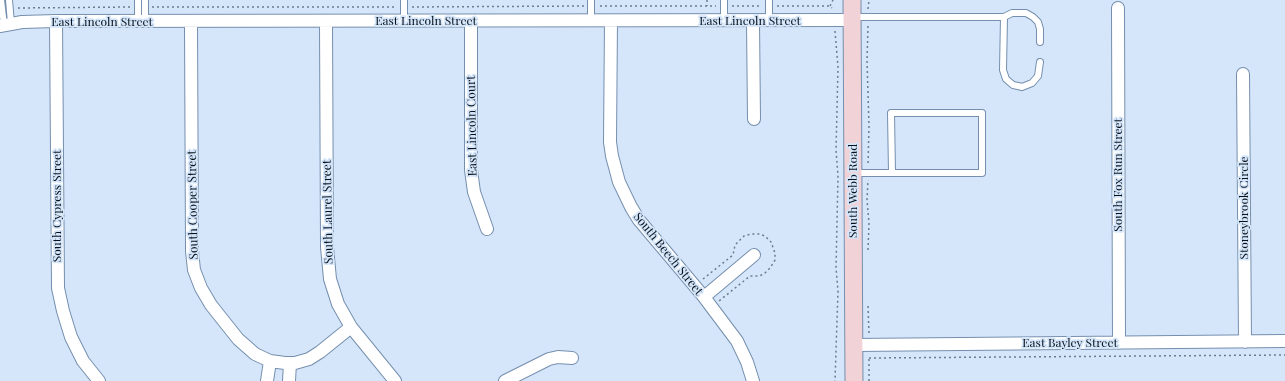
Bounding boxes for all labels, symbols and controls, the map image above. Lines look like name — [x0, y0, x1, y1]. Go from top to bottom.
street label: East Lincoln Street — [375, 14, 477, 28]
street label: East Lincoln Street — [699, 14, 801, 28]
street label: East Lincoln Street — [51, 15, 153, 29]
street label: East Lincoln Court — [464, 75, 480, 177]
street label: South Fox Run Street — [1111, 118, 1125, 232]
street label: South Webb Road — [846, 144, 860, 238]
street label: South Cypress Street — [50, 150, 64, 262]
street label: South Cooper Street — [185, 150, 201, 260]
street label: Stoneybrook Circle — [1237, 156, 1251, 260]
street label: South Laurel Street — [320, 160, 336, 264]
street label: South Beech Street — [630, 210, 706, 298]
street label: East Bayley Street — [1022, 336, 1118, 350]

